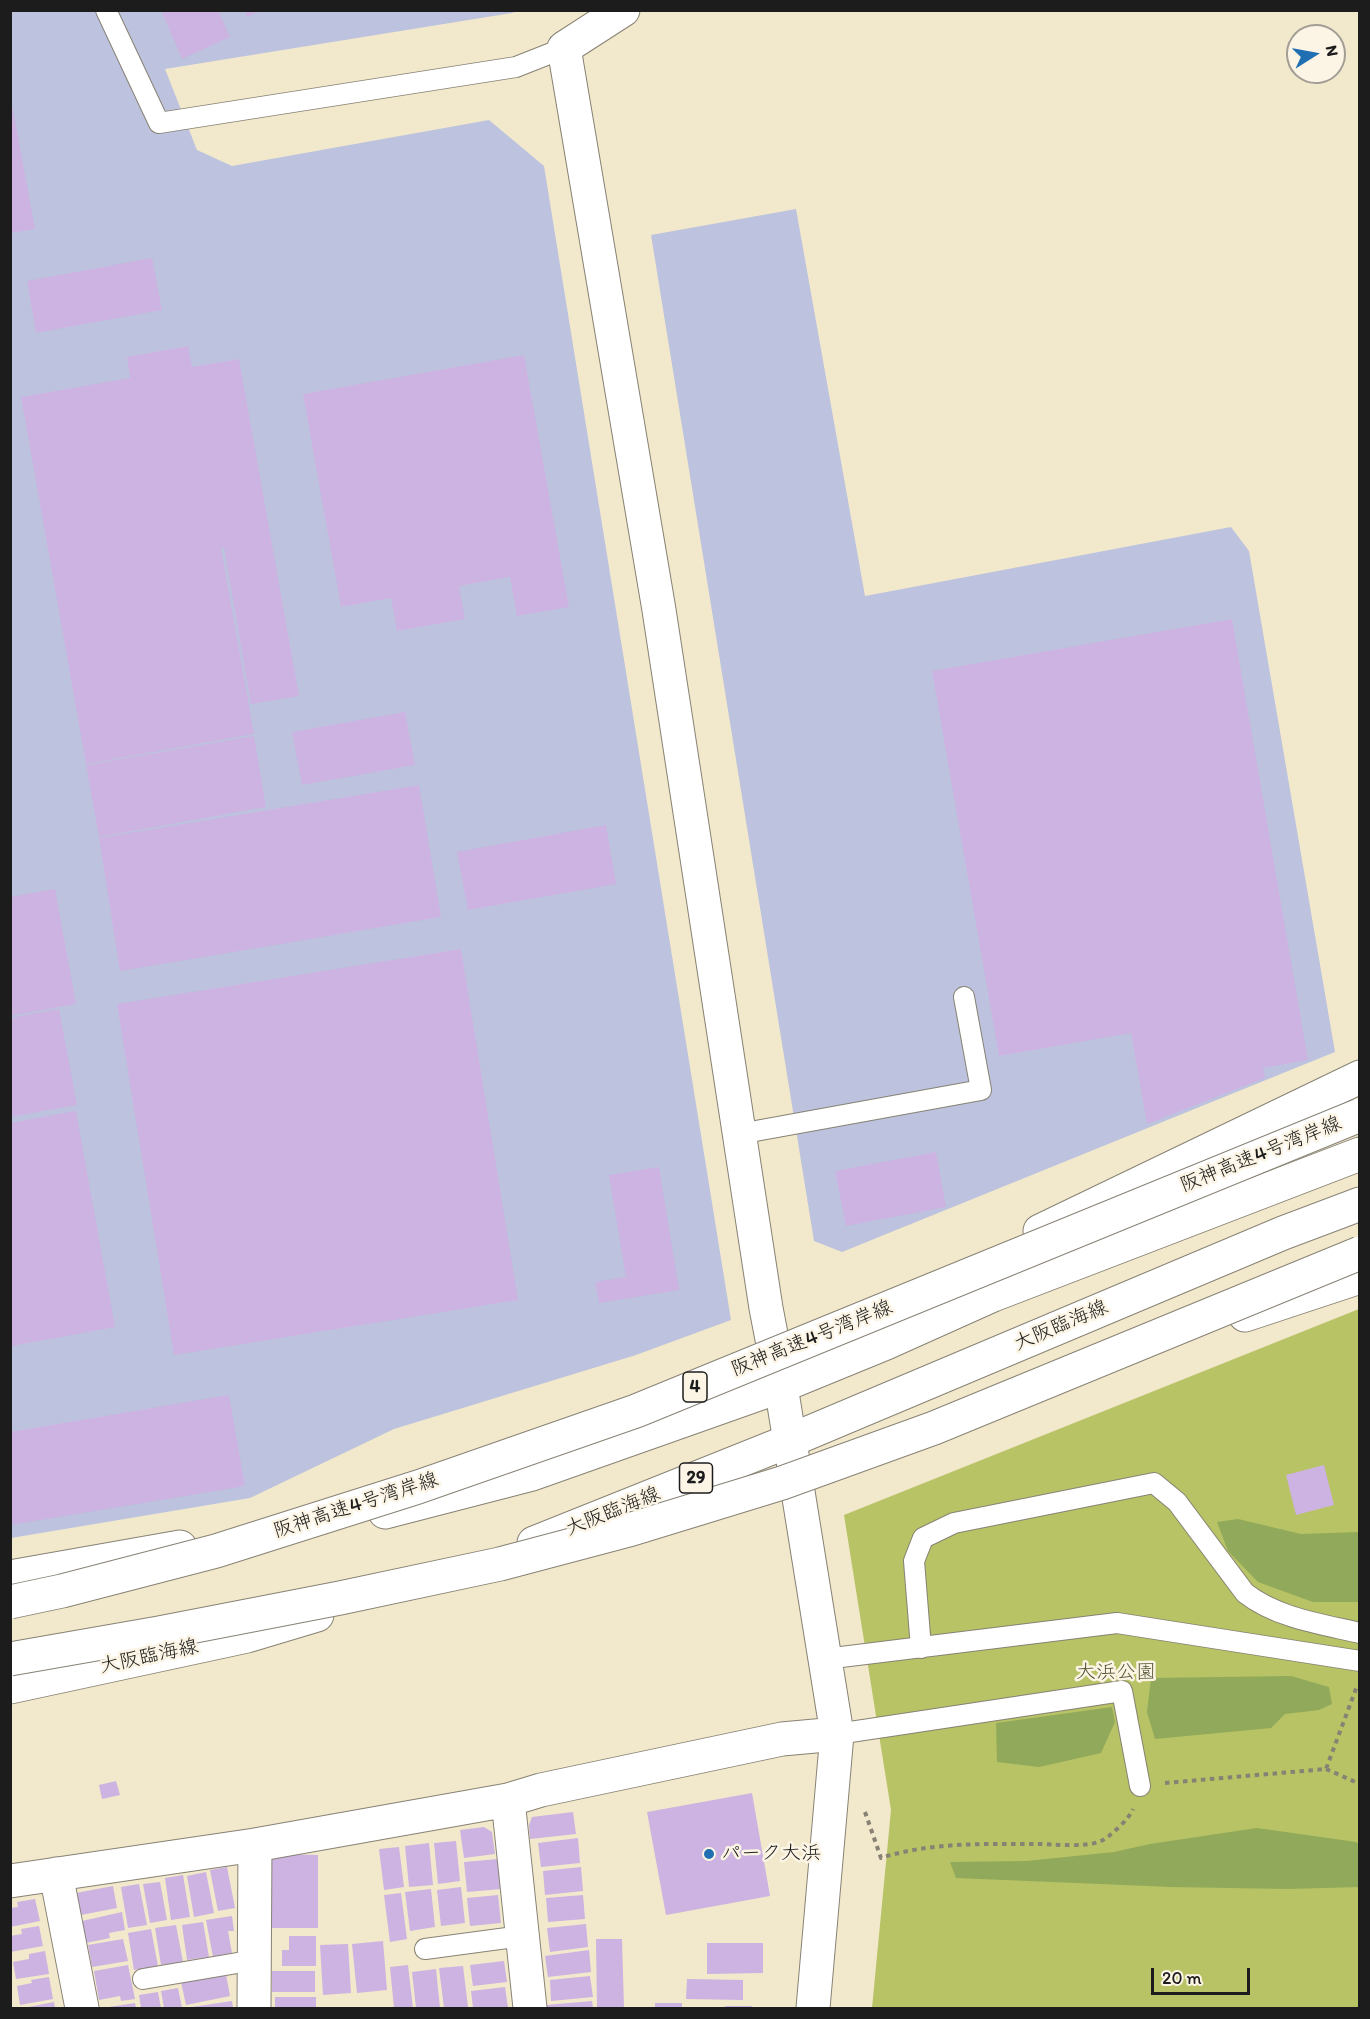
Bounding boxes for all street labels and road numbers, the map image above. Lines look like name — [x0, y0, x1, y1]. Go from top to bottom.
street label: 阪神高速4号湾岸線 — [1177, 1112, 1345, 1198]
street label: 大阪臨海線 — [1010, 1295, 1112, 1357]
street label: 阪神高速4号湾岸線 — [728, 1296, 896, 1382]
road number: 4 — [683, 1372, 707, 1402]
road number: 29 — [680, 1463, 712, 1493]
street label: 阪神高速4号湾岸線 — [270, 1468, 442, 1544]
street label: 大阪臨海線 — [562, 1482, 664, 1542]
street label: 大阪臨海線 — [98, 1635, 200, 1679]

